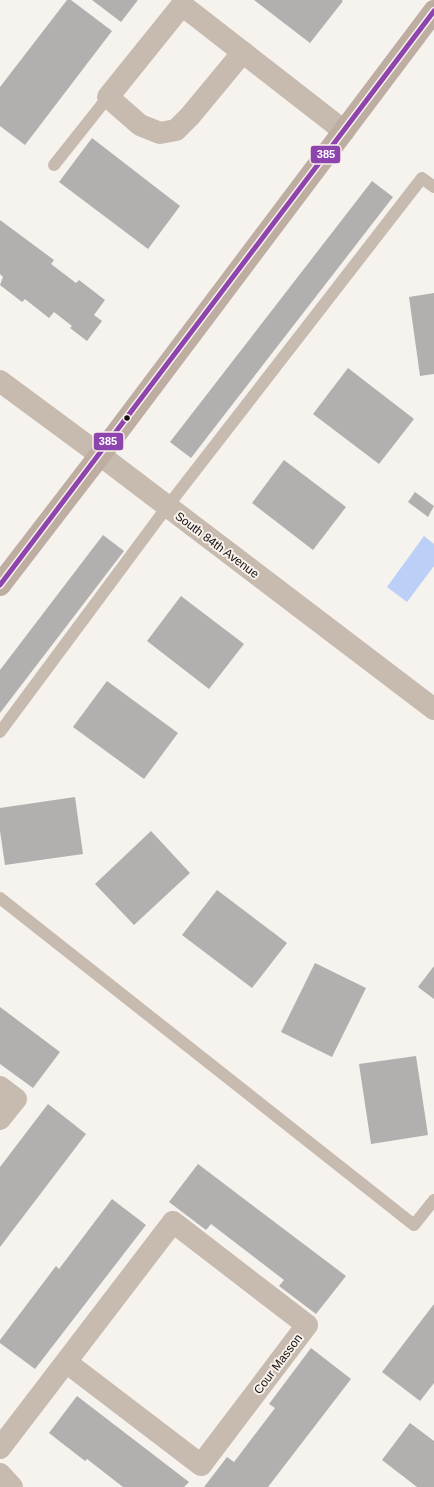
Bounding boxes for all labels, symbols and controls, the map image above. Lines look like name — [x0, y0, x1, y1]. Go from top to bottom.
line badge: 385 — [310, 145, 341, 164]
text: 385 — [317, 148, 335, 160]
unlabelled marker — [122, 413, 132, 423]
line badge: 385 — [93, 432, 124, 451]
text: 385 — [99, 435, 117, 447]
street label: South 84th Avenue — [172, 509, 262, 581]
street label: Cour Masson — [251, 1331, 305, 1397]

